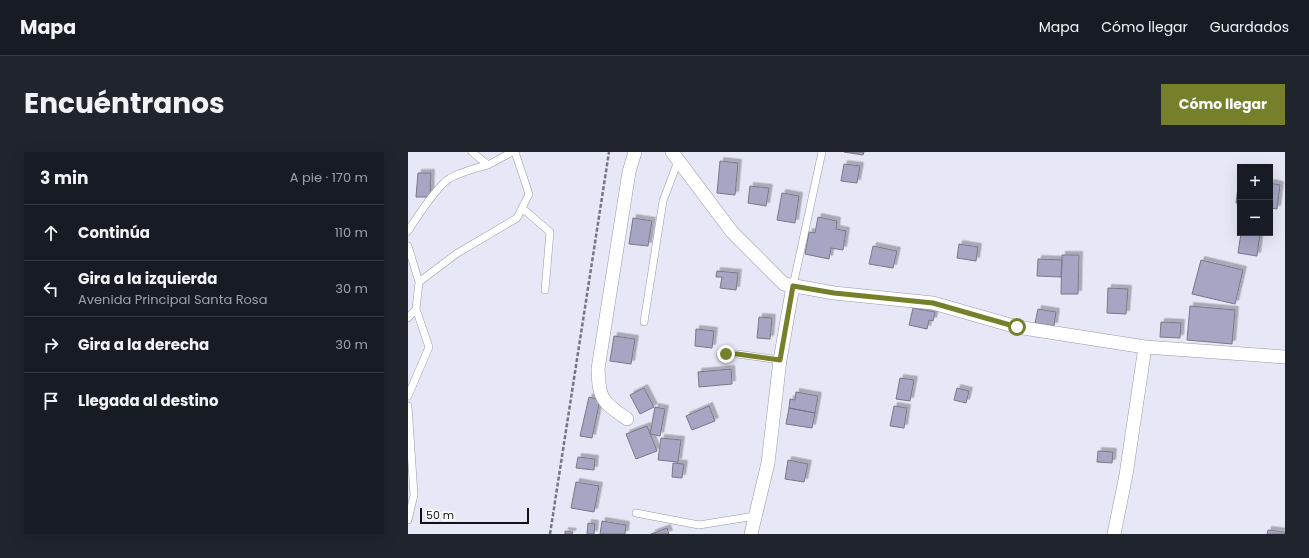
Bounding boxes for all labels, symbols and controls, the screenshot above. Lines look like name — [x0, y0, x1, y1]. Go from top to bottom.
text: Mapa — [20, 14, 76, 41]
text: Mapa — [1039, 17, 1079, 37]
text: Cómo llegar — [1101, 17, 1188, 37]
text: Guardados — [1210, 17, 1289, 37]
text: Encuéntranos — [24, 84, 225, 123]
button: Cómo llegar — [1161, 84, 1285, 125]
map controls — [1237, 164, 1273, 236]
button: + — [1237, 164, 1273, 200]
text: 3 min — [40, 166, 88, 190]
text: A pie · 170 m — [290, 168, 368, 187]
button: − — [1237, 200, 1273, 236]
icon: ahead — [40, 222, 62, 244]
text: Continúa — [78, 222, 150, 243]
text: 110 m — [335, 223, 368, 242]
text: Gira a la izquierda — [78, 268, 217, 289]
icon: left — [40, 278, 62, 300]
text: 30 m — [335, 279, 368, 298]
text: Avenida Principal Santa Rosa — [78, 290, 267, 309]
route start — [1008, 318, 1026, 336]
icon: right — [40, 334, 62, 356]
text: Gira a la derecha — [78, 334, 209, 355]
text: 30 m — [335, 335, 368, 354]
route end — [717, 345, 735, 363]
icon: arrive — [40, 390, 62, 412]
text: Llegada al destino — [78, 390, 219, 411]
scale bar — [420, 506, 529, 525]
text: 50 m — [426, 507, 454, 523]

